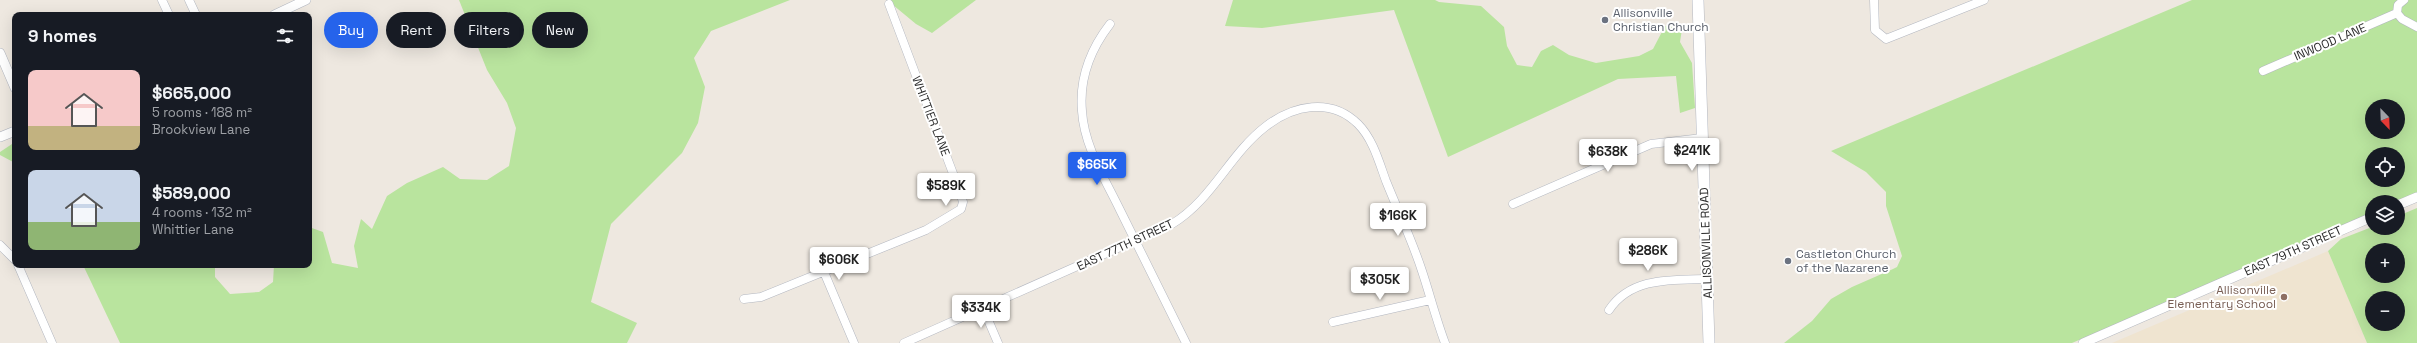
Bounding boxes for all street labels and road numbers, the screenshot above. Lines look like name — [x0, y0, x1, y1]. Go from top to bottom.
street label: INWOOD LANE — [2291, 20, 2369, 64]
street label: WHITTIER LANE — [908, 74, 954, 159]
street label: ALLISONVILLE ROAD — [1696, 187, 1716, 299]
street label: EAST 77TH STREET — [1074, 216, 1176, 274]
street label: EAST 79TH STREET — [2242, 222, 2344, 280]

